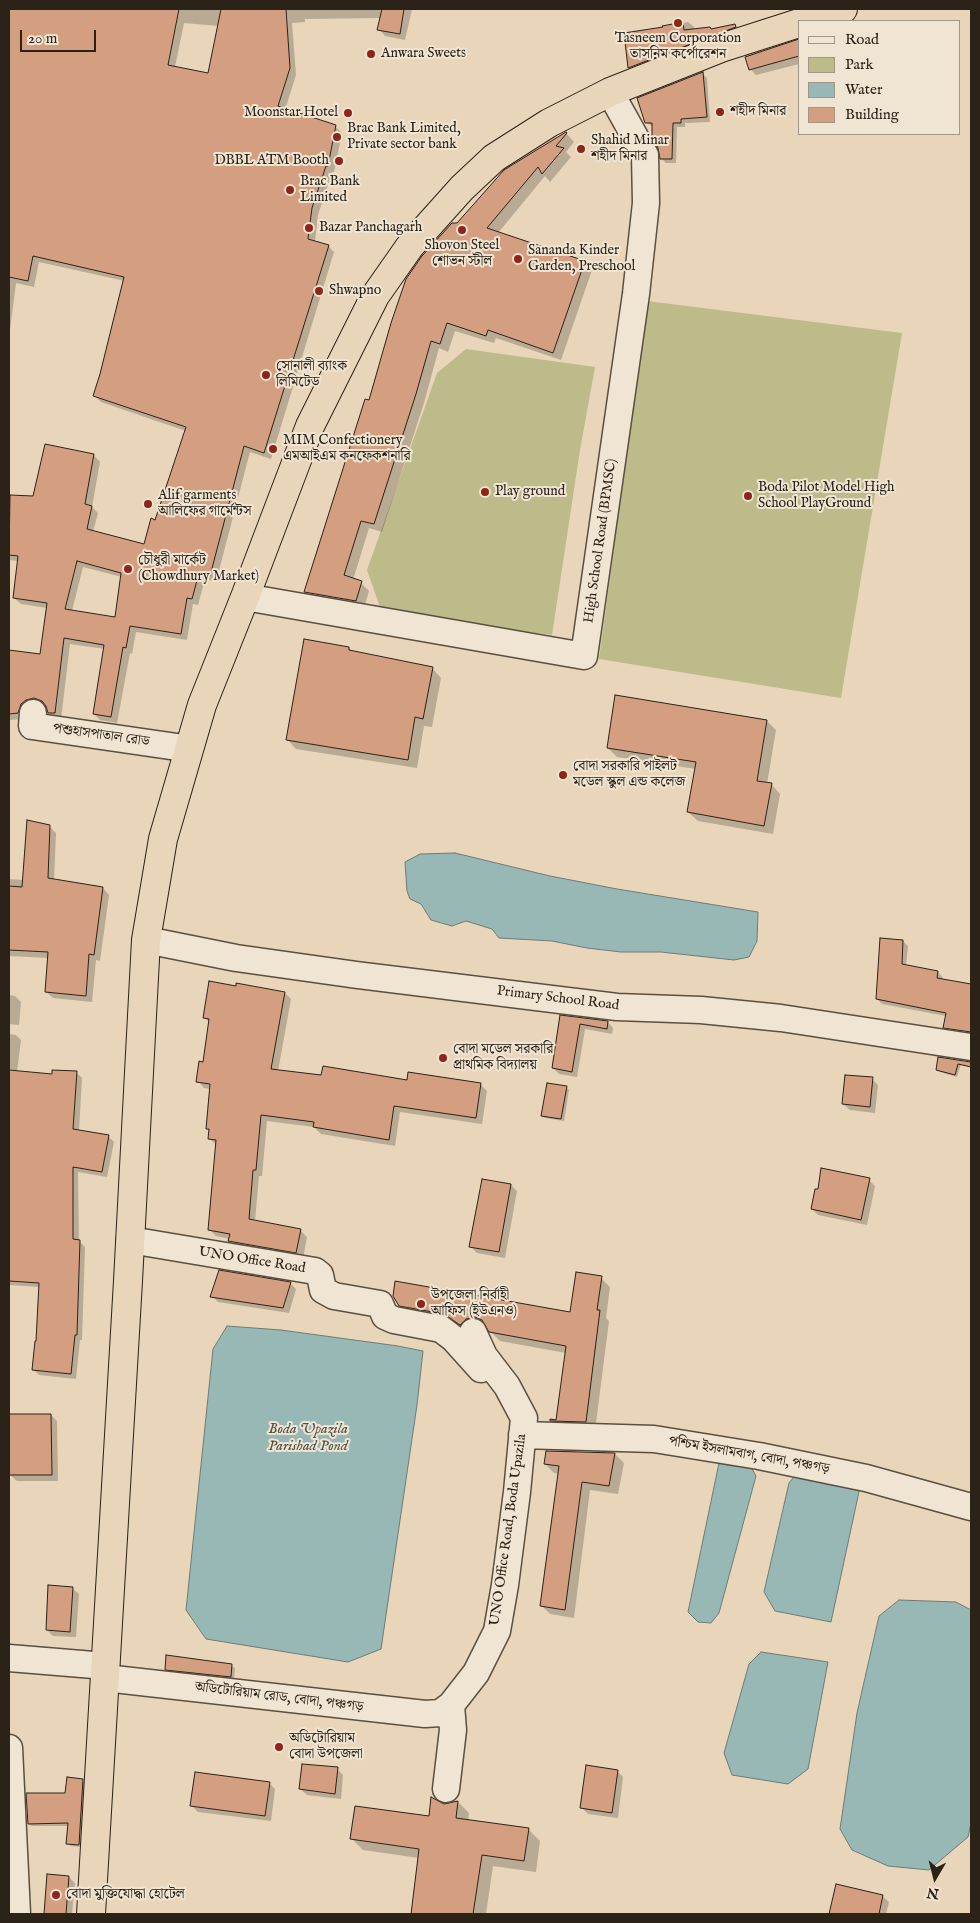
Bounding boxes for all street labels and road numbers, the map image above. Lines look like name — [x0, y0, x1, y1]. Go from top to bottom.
street label: High School Road (BPMSC) — [581, 458, 621, 624]
street label: পশুহাসপাতাল রোড — [52, 721, 150, 751]
street label: Primary School Road — [496, 983, 620, 1015]
street label: UNO Office Road — [197, 1244, 307, 1278]
street label: UNO Office Road, Boda Upazila — [487, 1433, 531, 1627]
street label: পশ্চিম ইসলামবাগ, বোদা, পঞ্চগড় — [667, 1434, 831, 1478]
street label: অডিটোরিয়াম রোড, বোদা, পঞ্চগড় — [194, 1679, 364, 1717]

